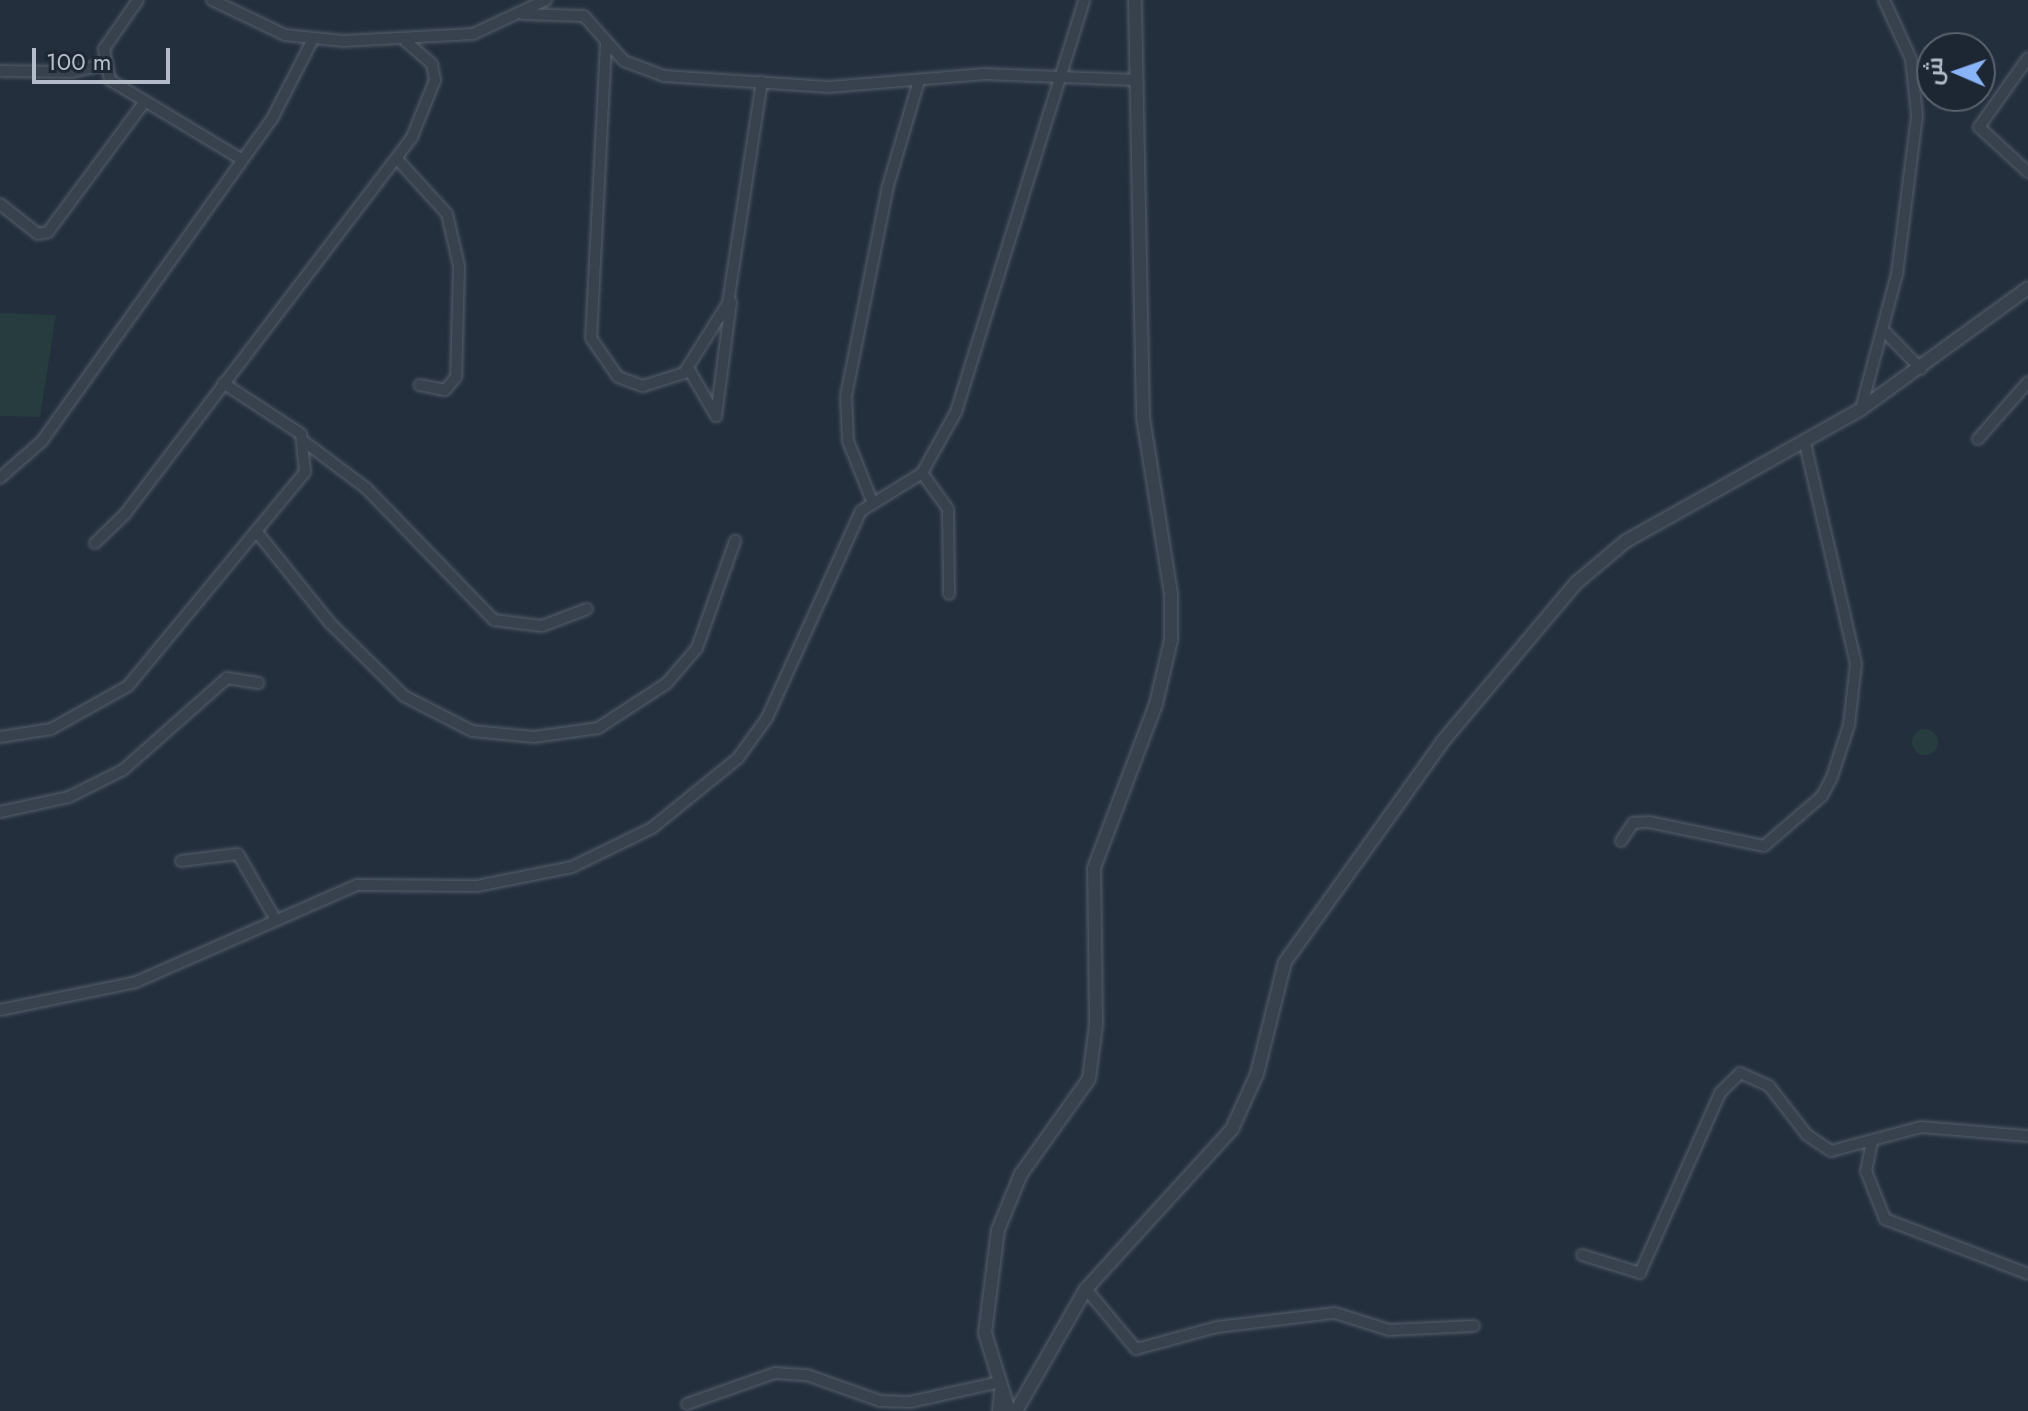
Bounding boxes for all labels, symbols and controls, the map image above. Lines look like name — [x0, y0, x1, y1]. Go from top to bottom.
scale bar — [36, 32, 174, 82]
north arrow — [1916, 32, 1996, 112]
text: 100 m — [46, 44, 112, 79]
text: ش — [1918, 57, 1950, 86]

